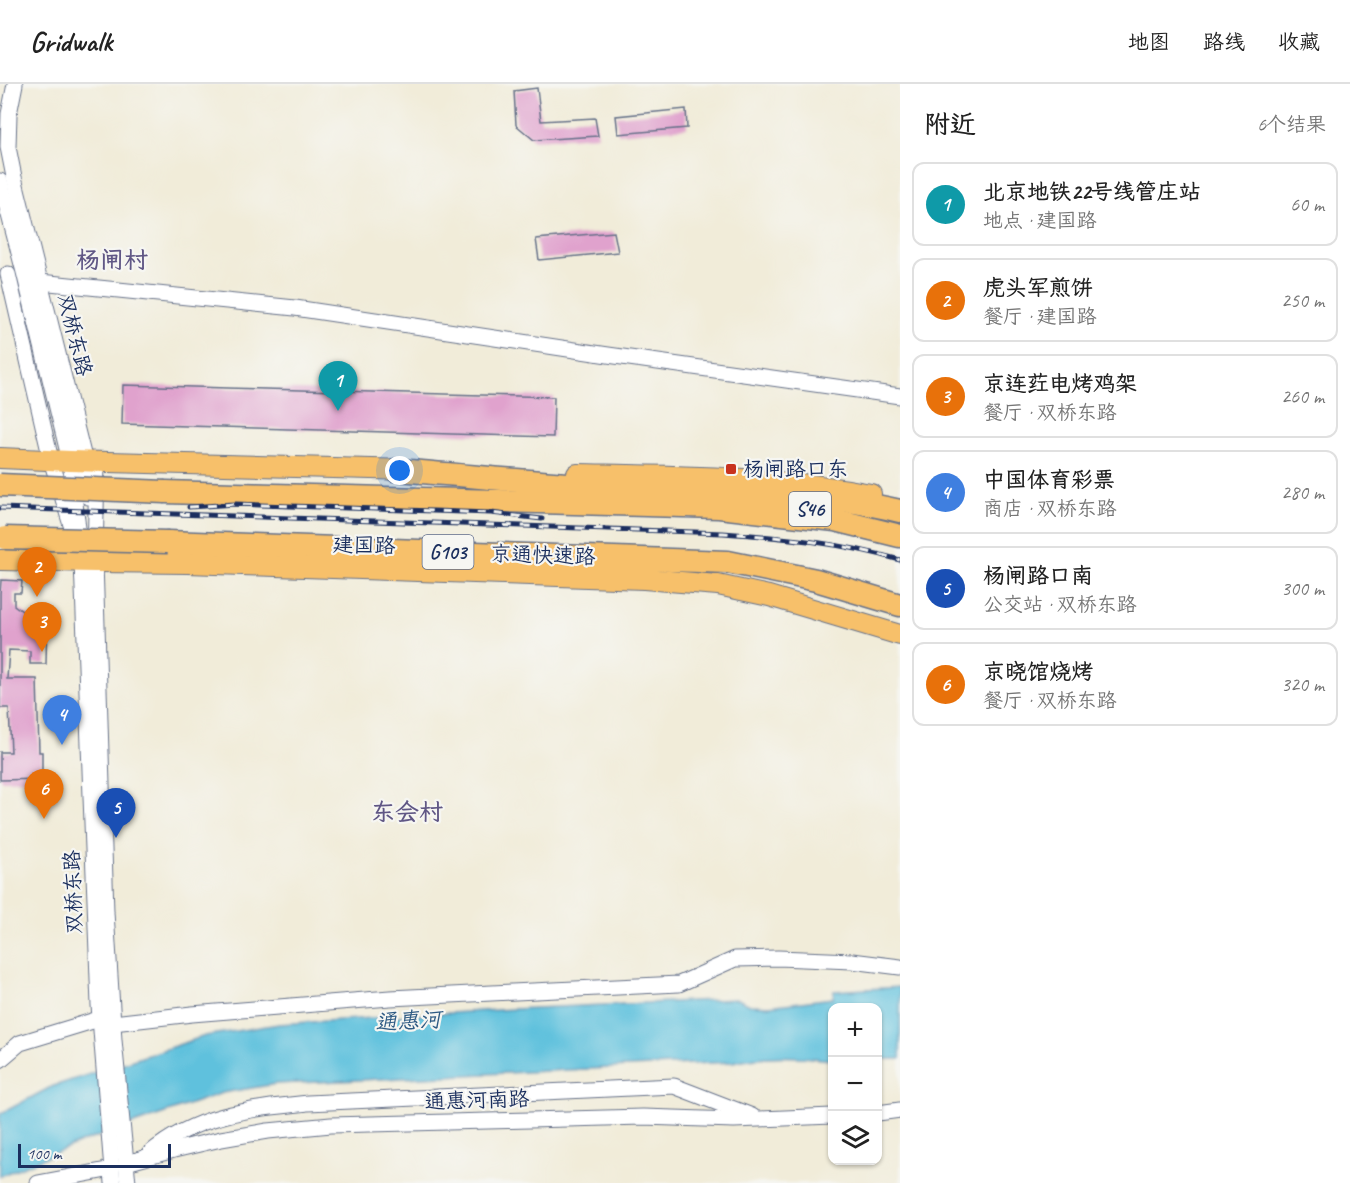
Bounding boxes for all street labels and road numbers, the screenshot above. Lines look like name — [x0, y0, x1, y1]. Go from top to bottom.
street label: 双桥东路 — [52, 291, 98, 379]
road number: S46 — [789, 492, 831, 526]
street label: 建国路 — [332, 531, 396, 559]
road number: G103 — [422, 535, 474, 569]
street label: 京通快速路 — [490, 540, 596, 570]
street label: 双桥东路 — [59, 850, 87, 934]
street label: 通惠河南路 — [424, 1085, 530, 1115]

